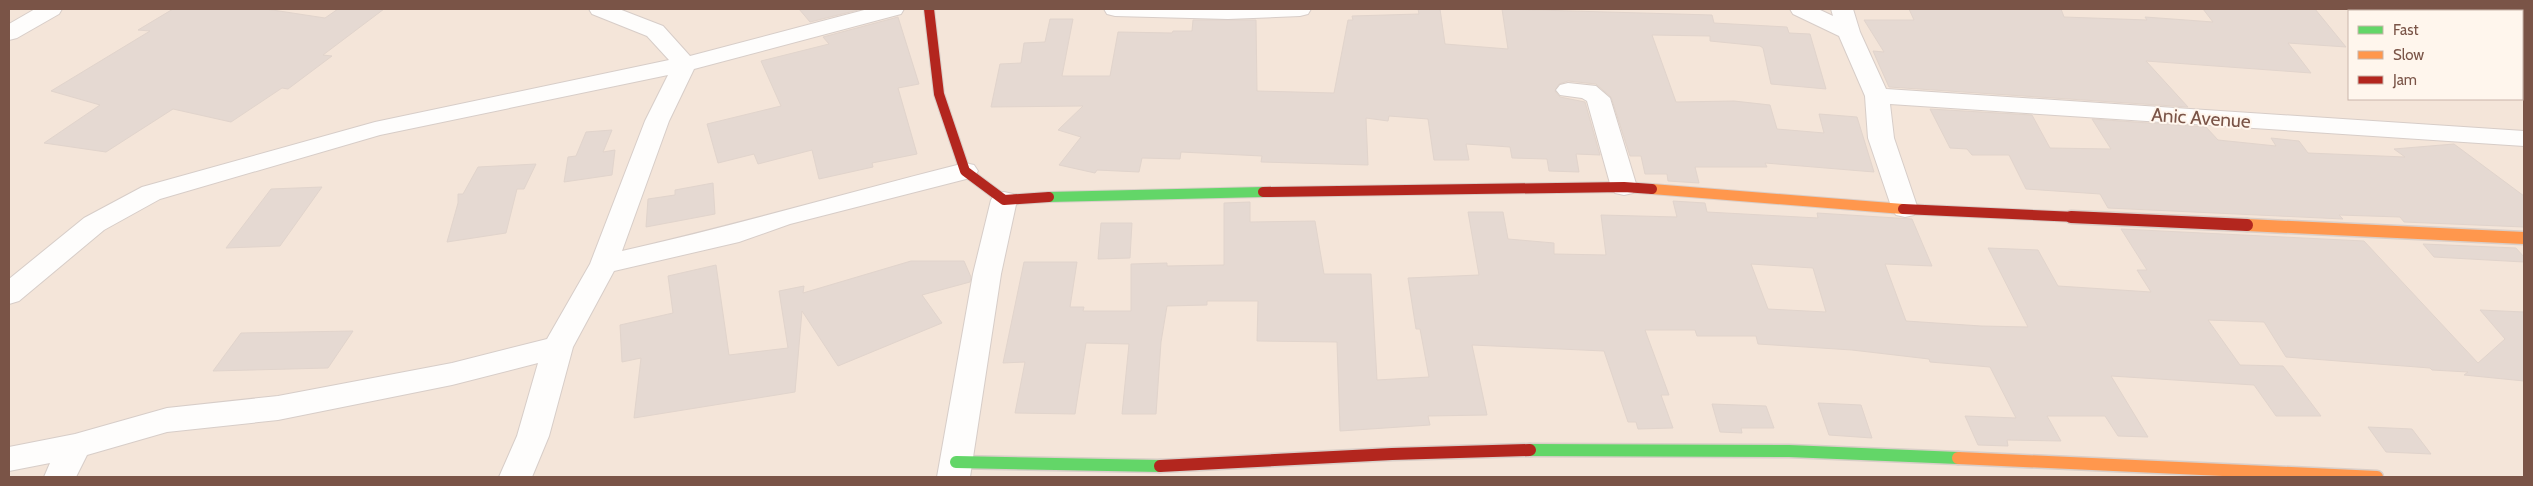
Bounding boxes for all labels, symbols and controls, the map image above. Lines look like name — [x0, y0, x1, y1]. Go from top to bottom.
legend — [2348, 10, 2523, 100]
text: Fast — [2393, 21, 2418, 39]
text: Slow — [2393, 46, 2424, 64]
text: Jam — [2392, 71, 2417, 89]
street label: Anic Avenue — [2151, 103, 2252, 133]

